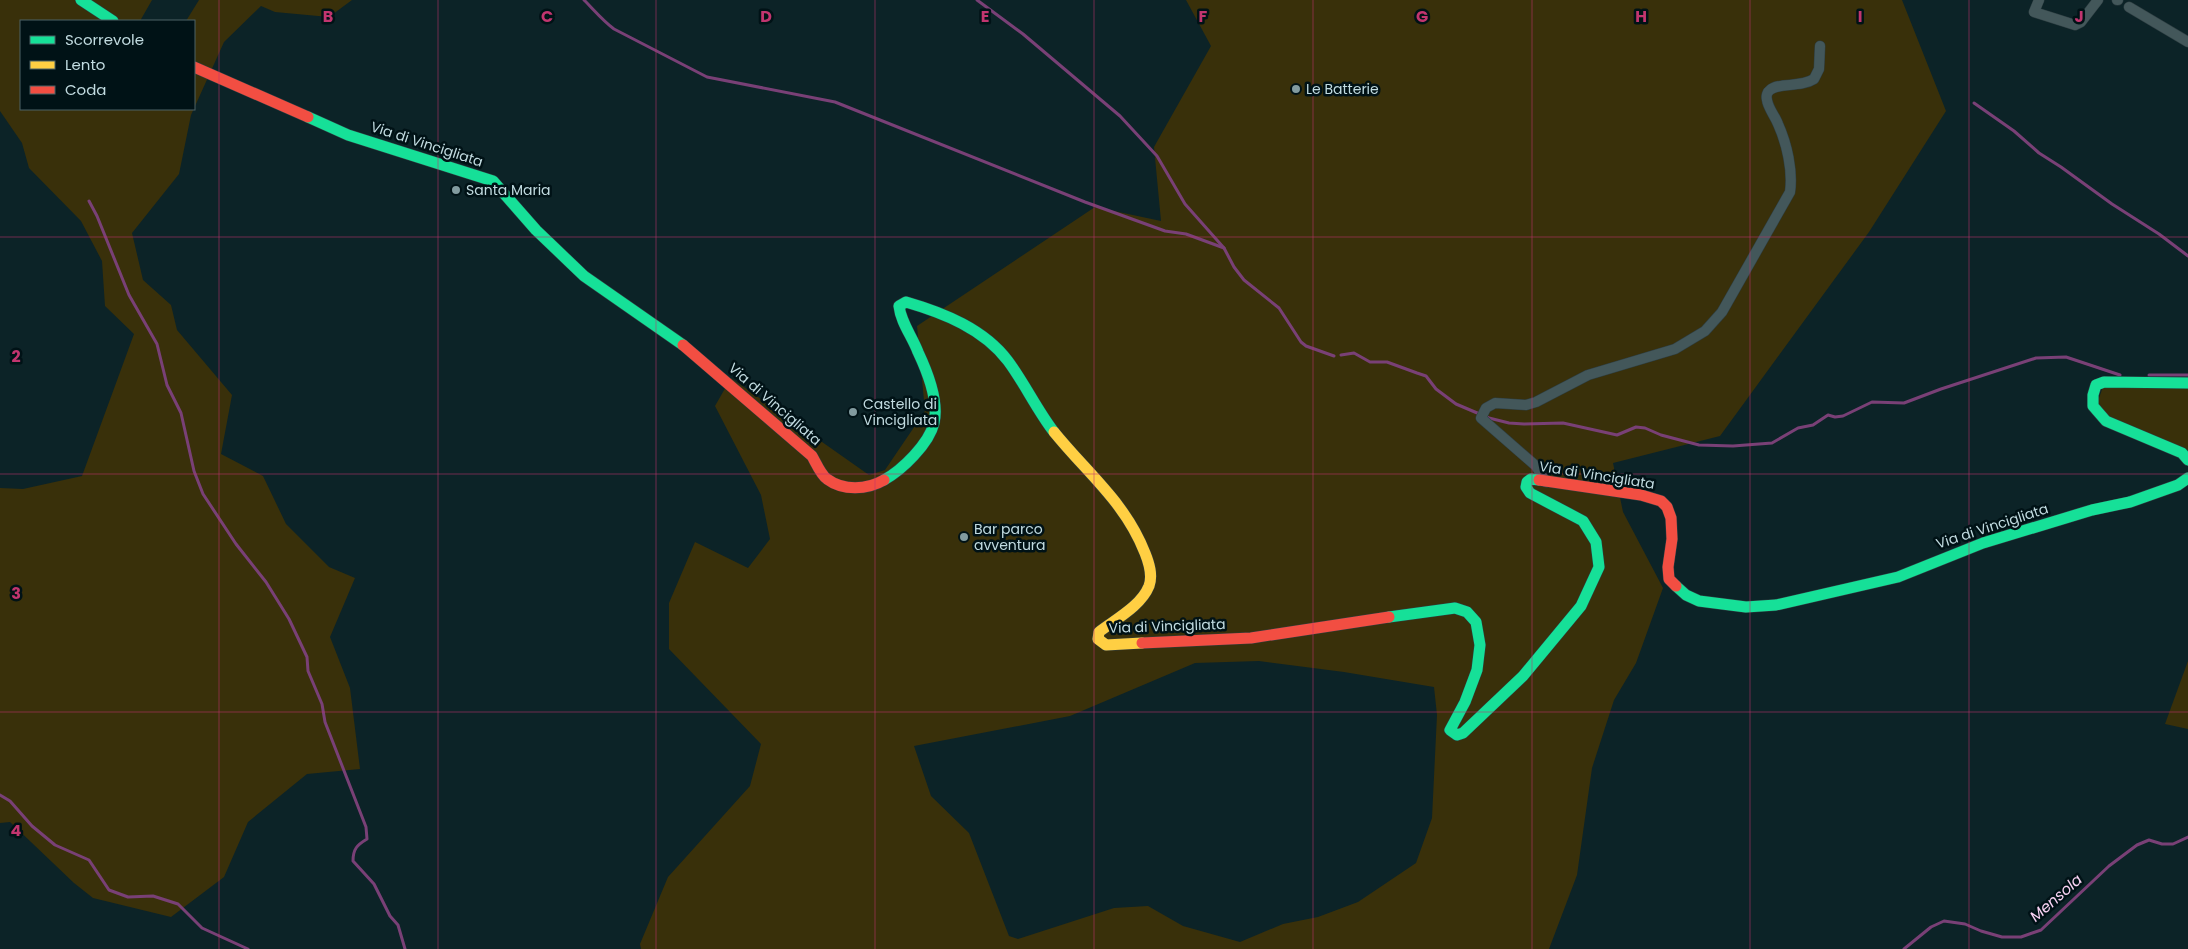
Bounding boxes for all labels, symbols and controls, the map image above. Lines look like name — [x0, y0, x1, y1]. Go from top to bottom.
text: B — [323, 5, 333, 28]
text: C — [541, 5, 553, 28]
text: D — [760, 5, 772, 28]
text: E — [981, 5, 989, 28]
text: F — [1199, 5, 1208, 28]
text: G — [1416, 5, 1428, 28]
text: H — [1635, 5, 1647, 28]
text: I — [1858, 5, 1862, 28]
text: J — [2074, 5, 2084, 28]
legend — [20, 20, 195, 110]
text: Scorrevole — [65, 29, 144, 50]
text: Lento — [65, 54, 105, 75]
text: Coda — [65, 79, 106, 100]
place label: Le Batterie — [1306, 79, 1379, 99]
marker: Le Batterie — [1290, 83, 1302, 95]
street label: Via di Vincigliata — [368, 116, 486, 172]
place label: Santa Maria — [466, 180, 551, 200]
marker: Santa Maria — [450, 184, 462, 196]
text: 2 — [11, 345, 21, 368]
street label: Via di Vincigliata — [724, 358, 826, 450]
place label: Castello di Vincigliata — [863, 394, 937, 430]
marker: Castello di Vincigliata — [847, 406, 859, 418]
street label: Via di Vincigliata — [1538, 456, 1656, 494]
street label: Via di Vincigliata — [1933, 498, 2051, 554]
place label: Bar parco avventura — [974, 519, 1046, 555]
marker: Bar parco avventura — [958, 531, 970, 543]
text: 3 — [11, 582, 21, 605]
street label: Via di Vincigliata — [1108, 614, 1226, 638]
text: 4 — [11, 819, 22, 842]
water label: Mensola — [2025, 869, 2086, 926]

